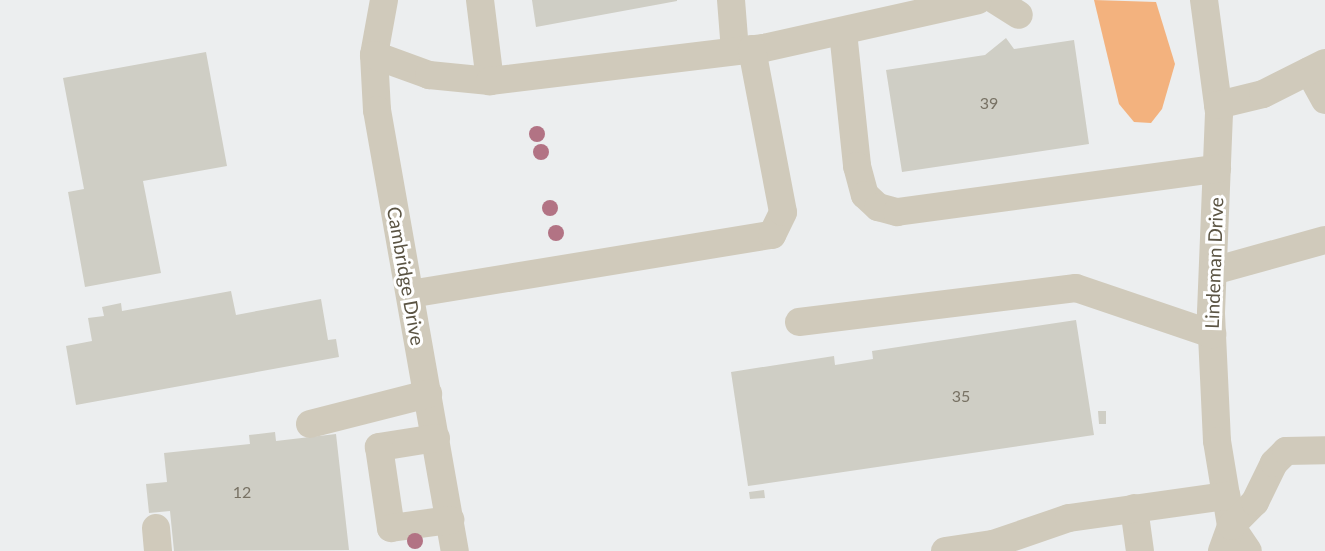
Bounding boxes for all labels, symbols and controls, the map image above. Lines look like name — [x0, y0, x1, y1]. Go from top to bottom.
house number: 39 — [980, 93, 998, 113]
street label: Lindeman Drive — [1200, 197, 1228, 329]
street label: Cambridge Drive — [383, 205, 429, 347]
house number: 35 — [952, 386, 970, 406]
house number: 12 — [233, 482, 251, 502]

